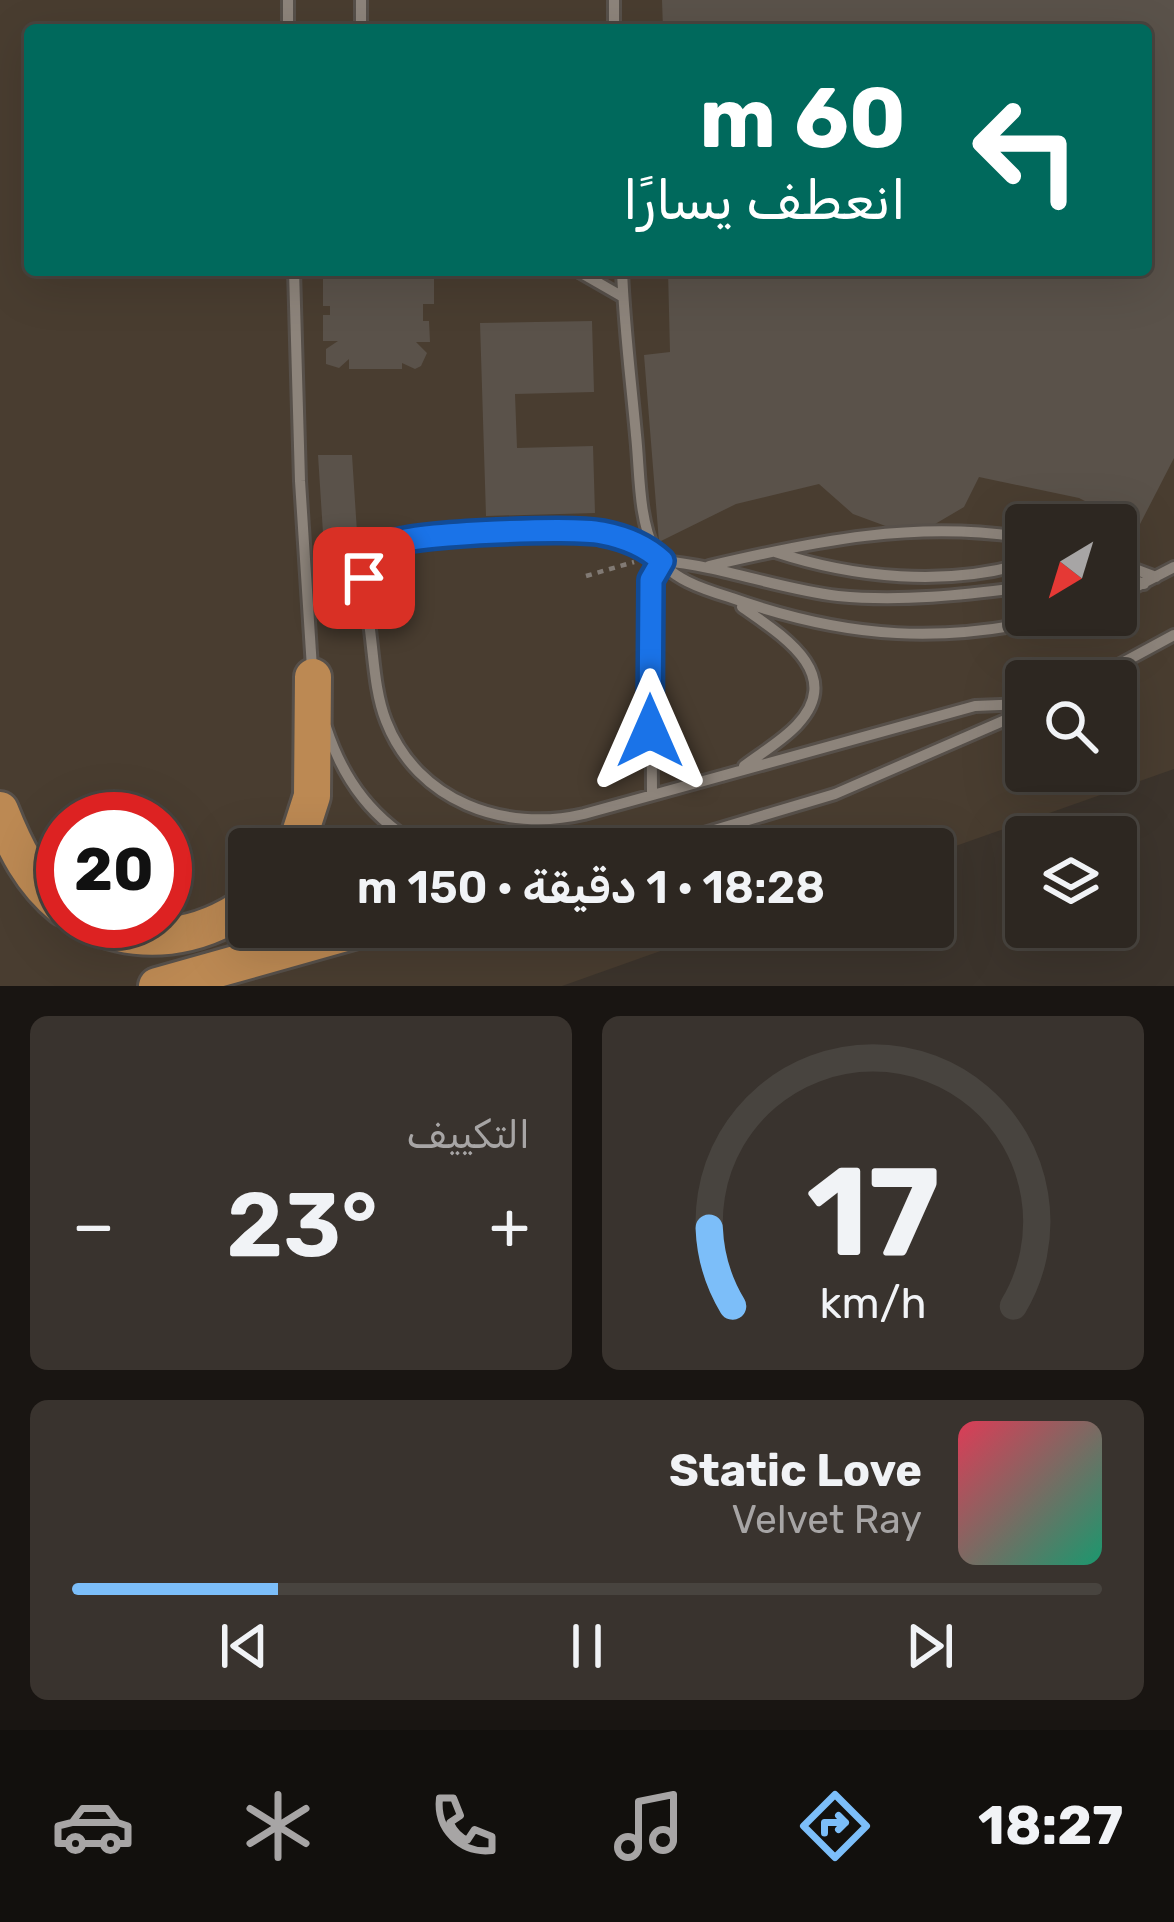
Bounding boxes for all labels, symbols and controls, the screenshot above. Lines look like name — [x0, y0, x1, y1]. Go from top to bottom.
text: 60 m — [699, 68, 906, 168]
icon: left — [948, 72, 1104, 228]
text: انعطف يسارًا — [623, 169, 906, 233]
north arrow — [1005, 504, 1137, 636]
map controls — [1005, 504, 1137, 948]
pin — [313, 527, 415, 629]
icon: arrive — [331, 545, 397, 611]
button: search — [1005, 660, 1137, 792]
position arrow — [587, 668, 713, 794]
speed limit sign: 20 — [36, 792, 192, 948]
button: layers — [1005, 816, 1137, 948]
text: 18:28 · 1 دقيقة · 150 m — [357, 861, 825, 914]
text: التكييف — [406, 1112, 530, 1158]
text: 17 — [806, 1138, 940, 1286]
text: 23° — [226, 1172, 378, 1279]
text: − — [72, 1186, 115, 1265]
text: + — [489, 1186, 530, 1265]
text: km/h — [819, 1278, 927, 1329]
text: Static Love — [669, 1444, 922, 1497]
text: Velvet Ray — [732, 1497, 922, 1543]
icon: previous — [211, 1613, 277, 1679]
icon: pause — [554, 1613, 620, 1679]
icon: next — [897, 1613, 963, 1679]
icon: car — [51, 1784, 135, 1868]
icon: climate — [236, 1784, 320, 1868]
icon: phone — [422, 1784, 506, 1868]
icon: music — [607, 1784, 691, 1868]
icon: directions — [793, 1784, 877, 1868]
text: 18:27 — [978, 1794, 1123, 1858]

